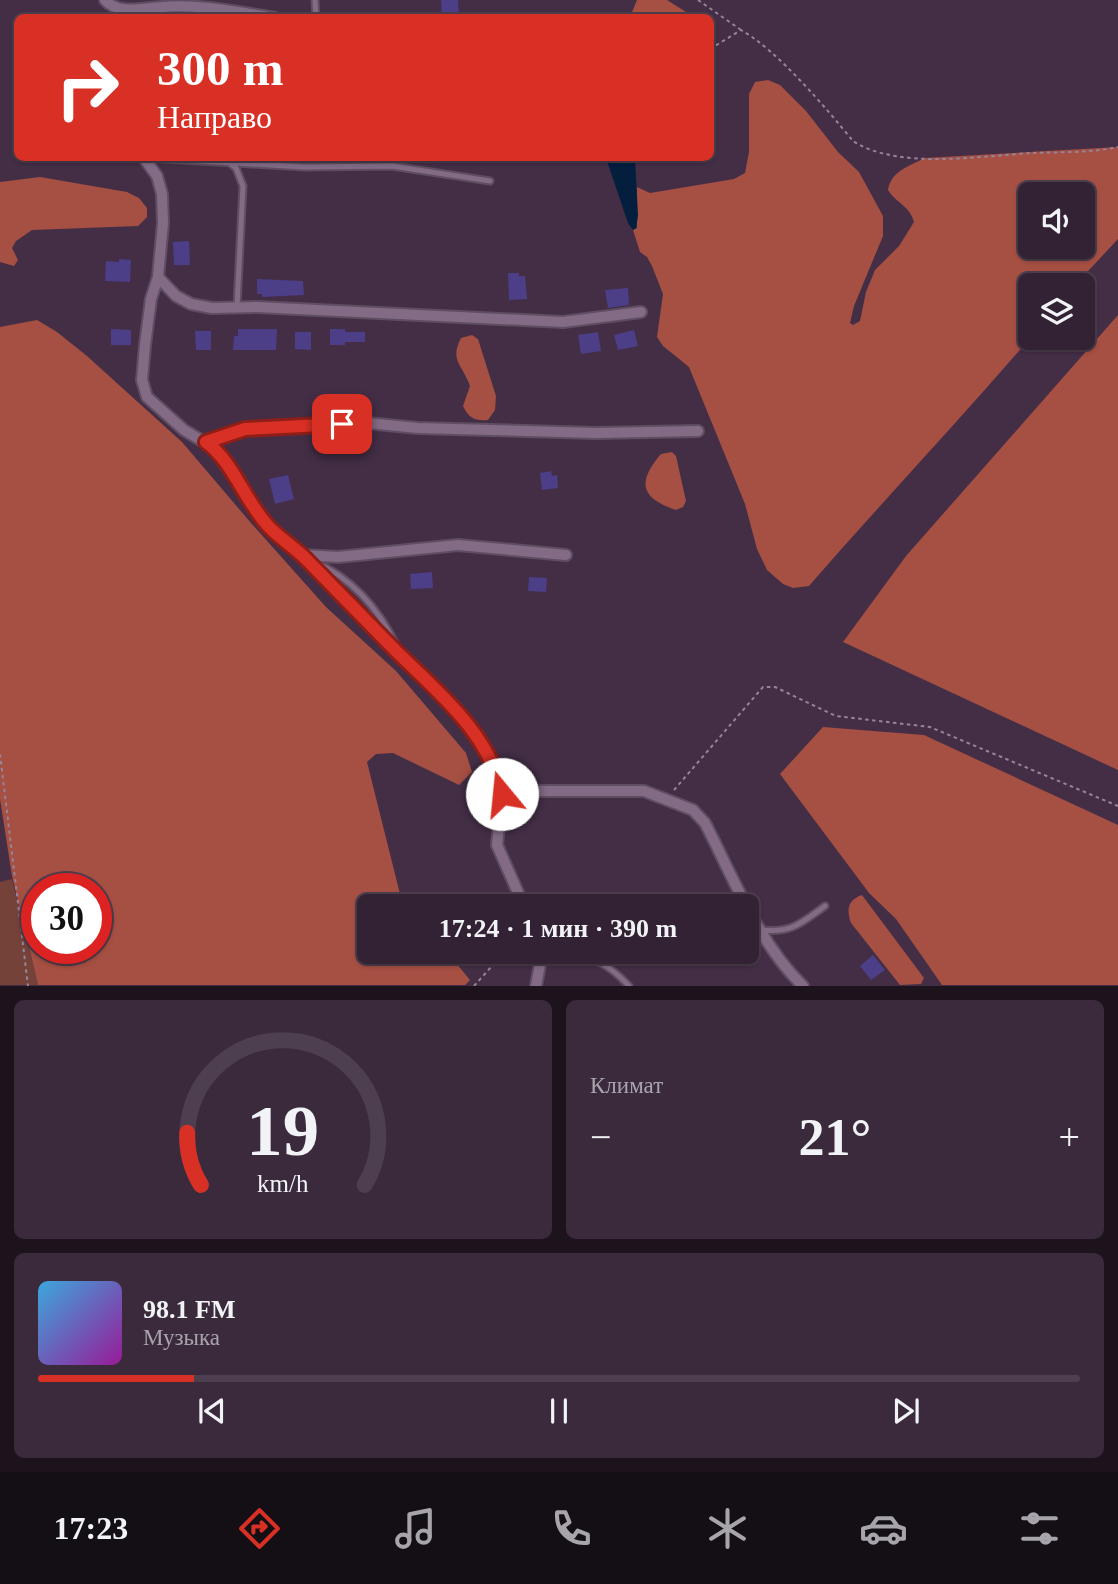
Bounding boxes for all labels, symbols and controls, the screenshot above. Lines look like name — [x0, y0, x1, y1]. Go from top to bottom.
text: 300 m — [157, 41, 284, 96]
icon: right — [42, 42, 133, 133]
text: Направо — [157, 99, 272, 135]
map controls — [1018, 182, 1095, 350]
button: sound — [1018, 182, 1095, 259]
button: layers — [1018, 273, 1095, 350]
pin — [312, 394, 372, 454]
icon: arrive — [323, 405, 361, 443]
position arrow — [465, 757, 539, 831]
speed limit sign: 30 — [21, 873, 112, 964]
text: 17:24 · 1 мин · 390 m — [439, 914, 677, 943]
text: Климат — [590, 1073, 663, 1098]
text: 19 — [247, 1091, 319, 1172]
text: 21° — [799, 1109, 871, 1166]
text: − — [590, 1116, 611, 1158]
text: + — [1059, 1116, 1080, 1158]
text: km/h — [257, 1170, 309, 1197]
text: 98.1 FM — [143, 1295, 235, 1324]
text: Музыка — [143, 1325, 220, 1350]
icon: previous — [193, 1392, 231, 1430]
icon: pause — [540, 1392, 578, 1430]
icon: next — [887, 1392, 925, 1430]
icon: directions — [235, 1504, 284, 1553]
icon: music — [391, 1504, 440, 1553]
icon: phone — [547, 1504, 596, 1553]
icon: climate — [703, 1504, 752, 1553]
icon: car — [859, 1504, 908, 1553]
icon: filters — [1015, 1504, 1064, 1553]
text: 17:23 — [54, 1510, 128, 1546]

